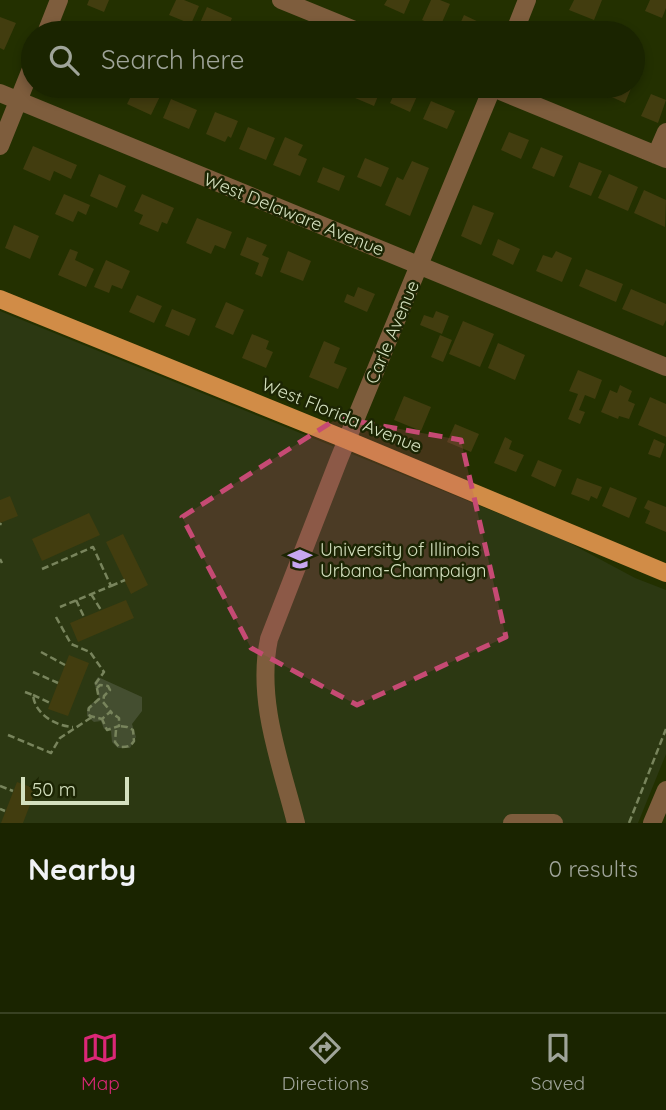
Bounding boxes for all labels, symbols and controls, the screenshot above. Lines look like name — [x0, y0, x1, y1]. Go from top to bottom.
search box — [21, 21, 645, 98]
icon: search — [45, 41, 83, 79]
text: Search here — [101, 43, 245, 76]
street label: West Delaware Avenue — [200, 167, 388, 261]
street label: Carle Avenue — [360, 277, 424, 387]
street label: West Florida Avenue — [258, 372, 426, 458]
place label: University of Illinois Urbana-Champaign — [320, 538, 487, 582]
school or university icon: University of Illinois Urbana-Champaign — [286, 545, 314, 573]
scale bar — [21, 774, 130, 806]
text: 50 m — [32, 777, 76, 801]
text: Nearby — [28, 850, 136, 888]
text: 0 results — [549, 854, 638, 883]
tab: Map — [81, 1029, 120, 1095]
tab: Directions — [282, 1029, 369, 1095]
tab: Saved — [531, 1029, 585, 1095]

